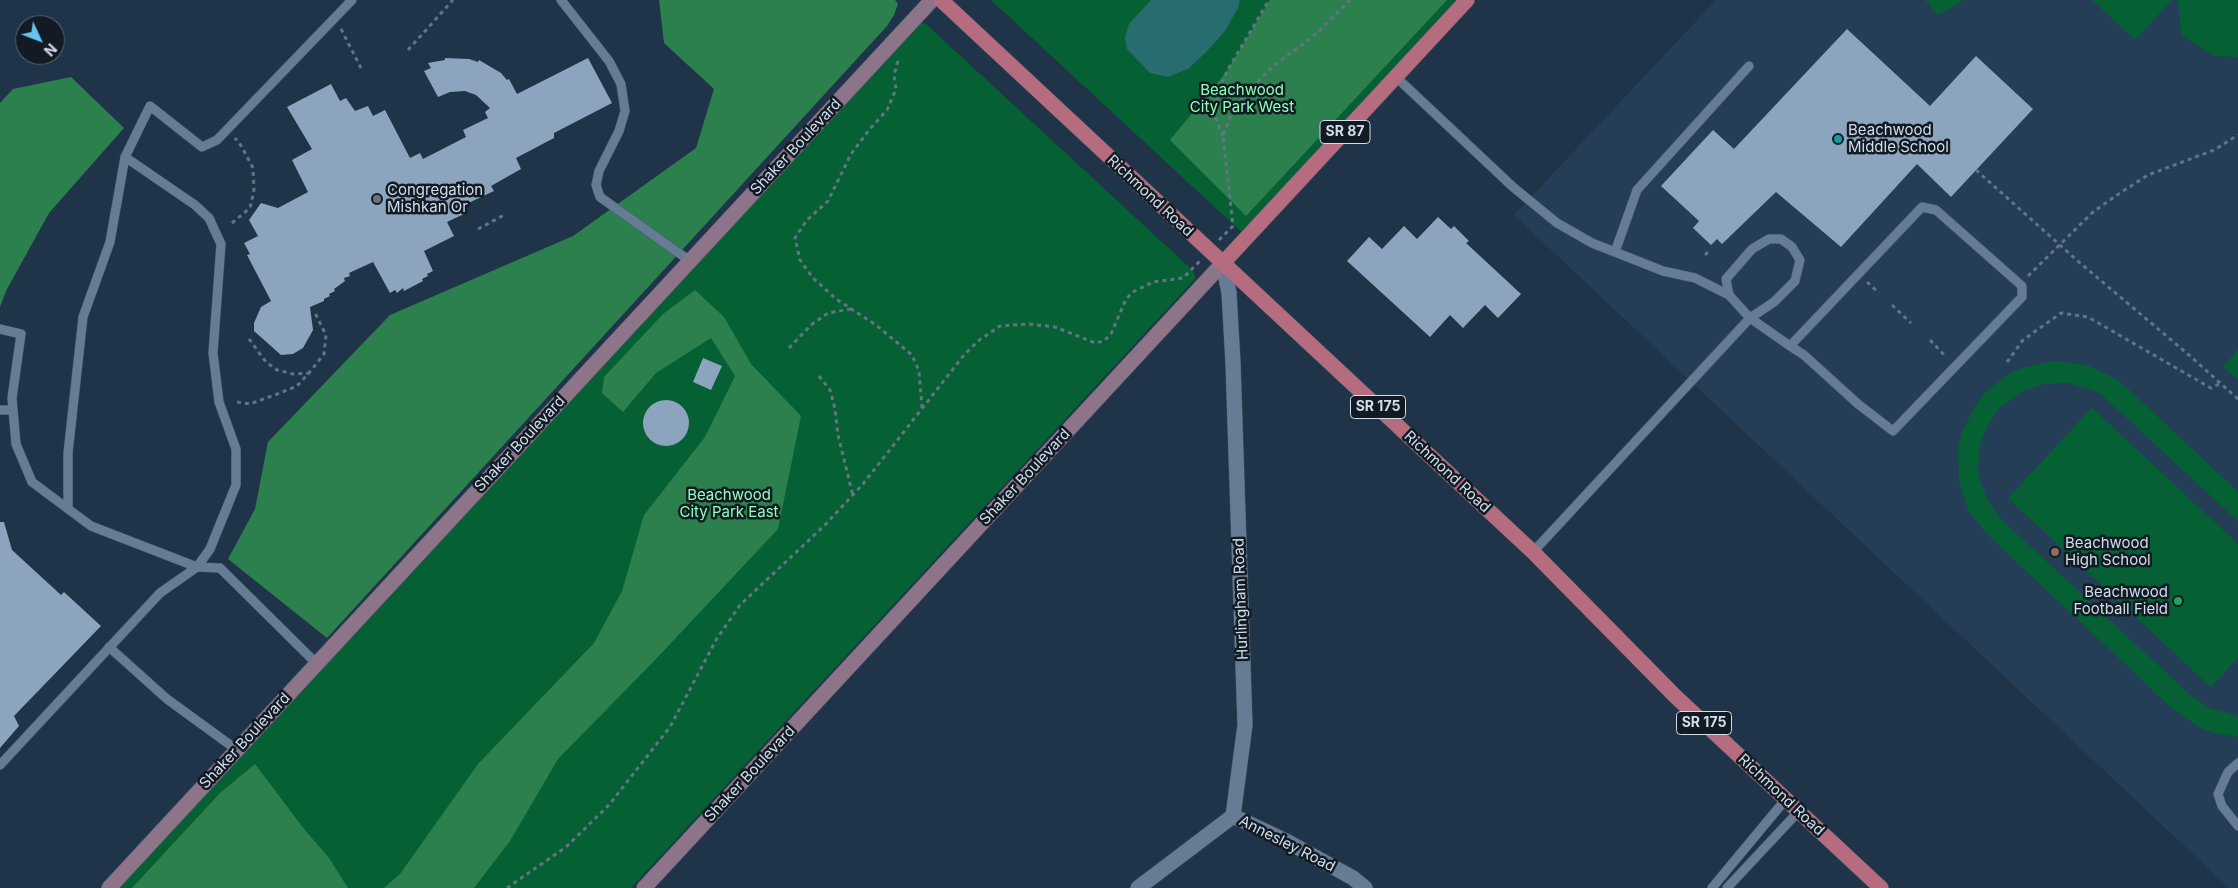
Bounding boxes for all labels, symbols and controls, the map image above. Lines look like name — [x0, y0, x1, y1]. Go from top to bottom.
north arrow — [15, 15, 65, 65]
text: N — [41, 40, 60, 60]
park label: Beachwood City Park West — [1190, 81, 1294, 116]
street label: Shaker Boulevard — [747, 95, 845, 199]
road number: SR 87 — [1320, 120, 1370, 144]
place label: Beachwood Middle School — [1848, 121, 1949, 156]
marker: Beachwood Middle School — [1832, 133, 1844, 145]
street label: Richmond Road — [1103, 151, 1197, 241]
place label: Congregation Mishkan Or — [387, 181, 483, 216]
marker: Congregation Mishkan Or — [371, 193, 383, 205]
street label: Shaker Boulevard — [471, 392, 569, 496]
road number: SR 175 — [1350, 396, 1406, 418]
street label: Shaker Boulevard — [976, 425, 1074, 529]
street label: Richmond Road — [1400, 427, 1494, 517]
park label: Beachwood City Park East — [679, 486, 779, 521]
place label: Beachwood High School — [2065, 534, 2151, 569]
street label: Hurlingham Road — [1230, 538, 1252, 660]
marker: Beachwood High School — [2049, 546, 2061, 558]
place label: Beachwood Football Field — [2074, 583, 2168, 618]
marker: Beachwood Football Field — [2172, 595, 2184, 607]
street label: Shaker Boulevard — [196, 689, 294, 793]
road number: SR 175 — [1676, 711, 1732, 734]
street label: Shaker Boulevard — [701, 722, 799, 826]
street label: Richmond Road — [1734, 750, 1828, 840]
street label: Annesley Road — [1236, 812, 1338, 876]

